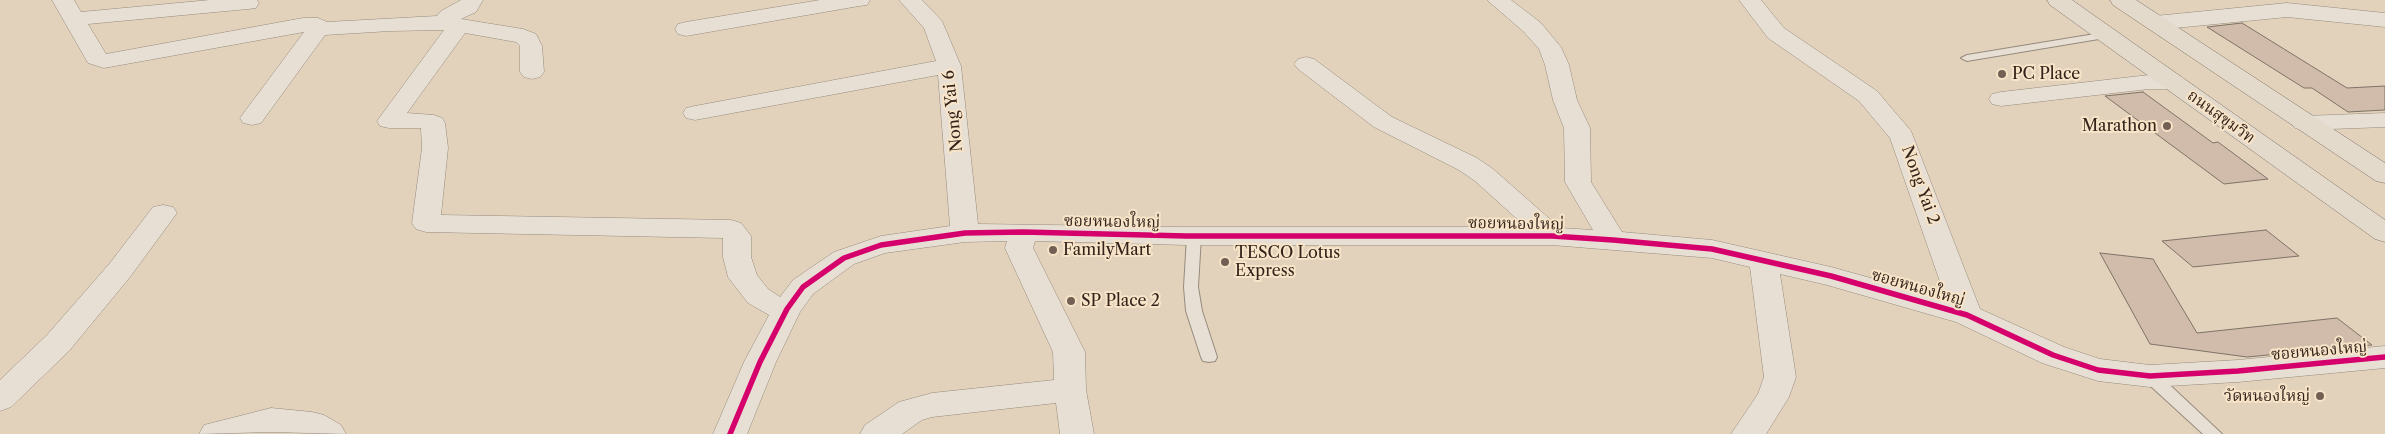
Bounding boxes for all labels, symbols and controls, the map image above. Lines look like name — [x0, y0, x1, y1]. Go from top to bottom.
place label: PC Place — [2012, 64, 2080, 84]
marker: PC Place — [1996, 68, 2008, 80]
street label: Nong Yai 6 — [939, 69, 967, 153]
street label: ถนนสุขุมวิท — [2183, 86, 2259, 148]
place label: Marathon — [2082, 116, 2157, 136]
marker: Marathon — [2161, 120, 2173, 132]
street label: Nong Yai 2 — [1897, 143, 1943, 227]
street label: ซอยหนองใหญ่ — [1064, 212, 1160, 232]
street label: ซอยหนองใหญ่ — [1468, 214, 1564, 234]
place label: FamilyMart — [1063, 240, 1151, 260]
place label: TESCO Lotus Express — [1235, 243, 1340, 281]
marker: FamilyMart — [1047, 244, 1059, 256]
marker: TESCO Lotus Express — [1219, 256, 1231, 268]
street label: ซอยหนองใหญ่ — [1869, 266, 1967, 310]
place label: SP Place 2 — [1081, 291, 1160, 311]
marker: SP Place 2 — [1065, 295, 1077, 307]
street label: ซอยหนองใหญ่ — [2270, 337, 2368, 365]
place label: วัดหนองใหญ่ — [2224, 386, 2310, 406]
marker: วัดหนองใหญ่ — [2314, 390, 2326, 402]

